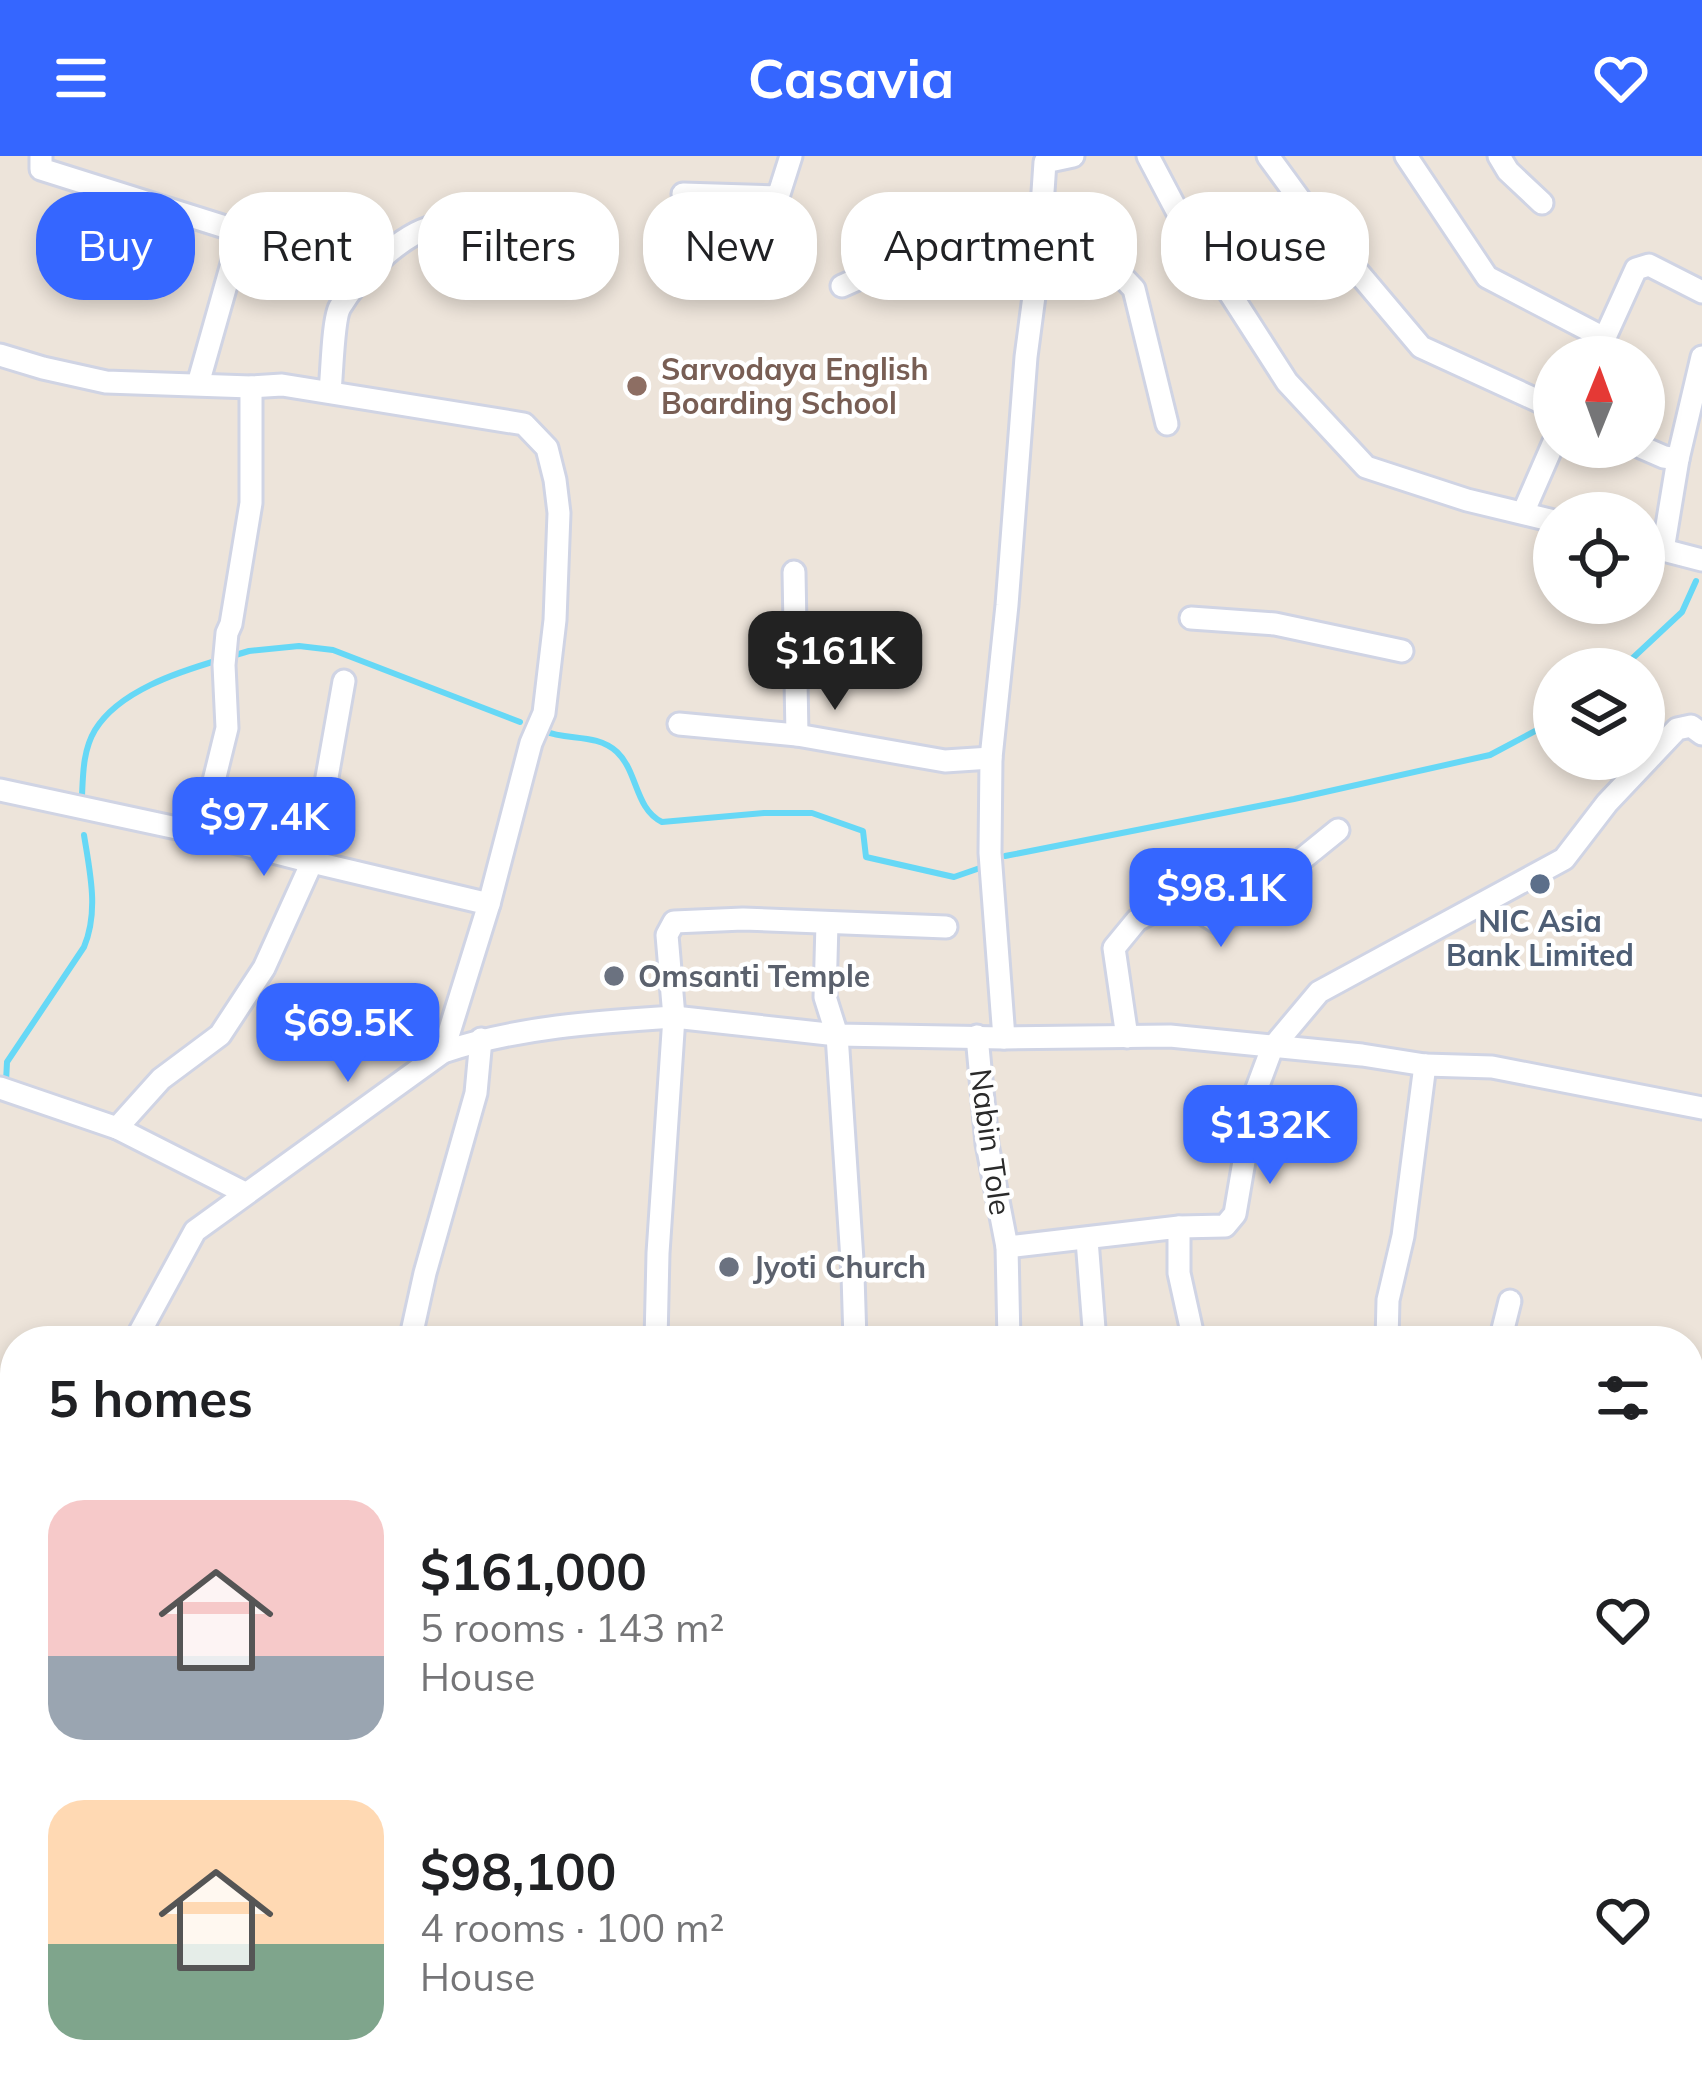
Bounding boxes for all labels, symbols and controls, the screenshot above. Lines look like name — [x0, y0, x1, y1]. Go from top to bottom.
text: Casavia — [748, 44, 954, 112]
icon: menu — [48, 45, 114, 111]
icon: heart — [1588, 45, 1654, 111]
chip: Buy — [36, 192, 195, 300]
chip: Rent — [219, 192, 394, 300]
chip: Filters — [418, 192, 619, 300]
chip: New — [643, 192, 817, 300]
chip: Apartment — [841, 192, 1137, 300]
chip: House — [1161, 192, 1369, 300]
north arrow — [1533, 336, 1665, 468]
map controls — [1533, 336, 1665, 780]
place label: Sarvodaya English Boarding School — [661, 350, 929, 422]
marker: Sarvodaya English Boarding School — [624, 373, 650, 399]
button: locate — [1533, 492, 1665, 624]
pin: $161K — [751, 611, 919, 713]
text: $161K — [775, 625, 895, 674]
button: layers — [1533, 648, 1665, 780]
pin: $97.4K — [166, 777, 362, 879]
text: $97.4K — [199, 791, 329, 840]
pin: $98.1K — [1123, 848, 1319, 950]
text: $98.1K — [1156, 862, 1286, 911]
marker: NIC Asia Bank Limited — [1527, 871, 1553, 897]
place label: NIC Asia Bank Limited — [1446, 902, 1634, 974]
place label: Omsanti Temple — [638, 957, 870, 995]
marker: Omsanti Temple — [601, 963, 627, 989]
pin: $69.5K — [250, 983, 446, 1085]
text: $69.5K — [283, 997, 413, 1046]
street label: Nabin Tole — [962, 1066, 1020, 1218]
pin: $132K — [1186, 1085, 1354, 1187]
text: $132K — [1210, 1099, 1330, 1148]
place label: Jyoti Church — [753, 1248, 926, 1286]
marker: Jyoti Church — [716, 1254, 742, 1280]
icon: filters — [1590, 1365, 1656, 1431]
text: 5 homes — [48, 1366, 253, 1430]
text: $161,000 — [420, 1539, 647, 1603]
icon: home — [144, 1548, 288, 1692]
icon: heart — [1590, 1587, 1656, 1653]
text: 5 rooms · 143 m² — [420, 1603, 724, 1652]
text: House — [420, 1652, 535, 1701]
text: $98,100 — [420, 1839, 616, 1903]
icon: home — [144, 1848, 288, 1992]
icon: heart — [1590, 1887, 1656, 1953]
text: 4 rooms · 100 m² — [420, 1903, 724, 1952]
text: House — [420, 1952, 535, 2001]

